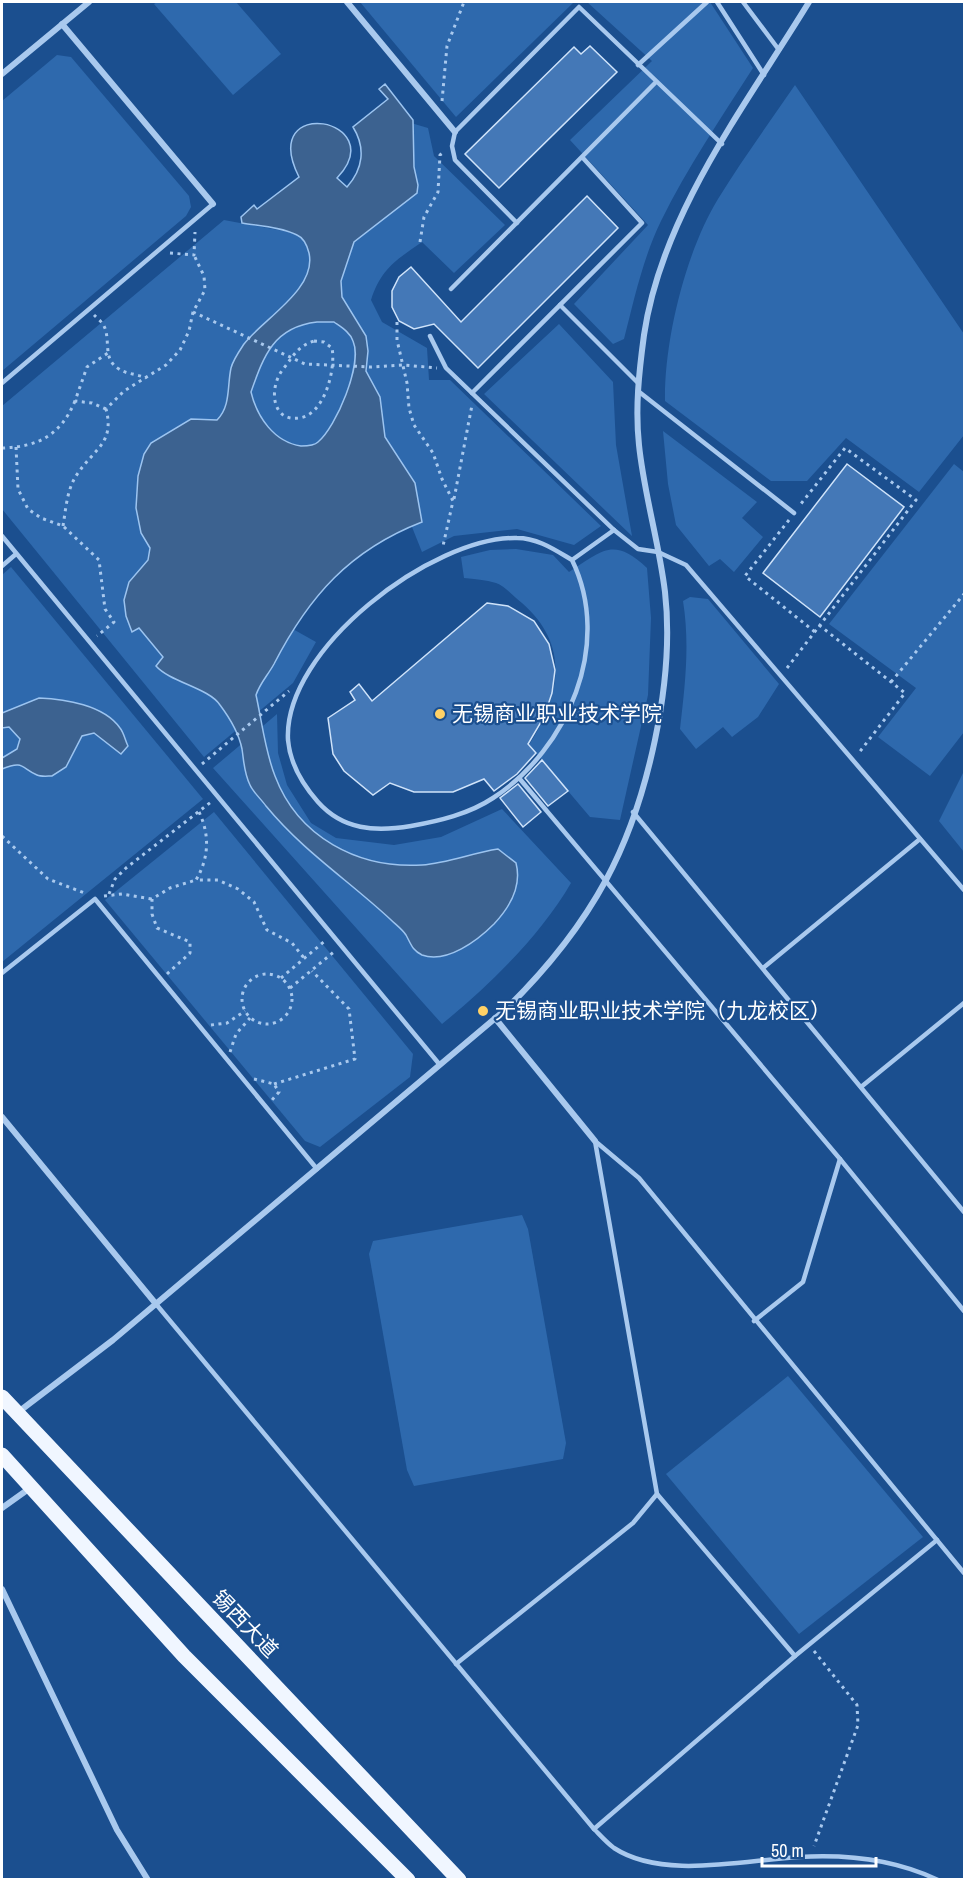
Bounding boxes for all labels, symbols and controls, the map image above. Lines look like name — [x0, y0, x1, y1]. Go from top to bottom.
place label: 无锡商业职业技术学院 — [452, 699, 662, 728]
marker: 无锡商业职业技术学院 — [433, 707, 447, 721]
place label: 无锡商业职业技术学院（九龙校区） — [495, 996, 831, 1025]
marker: 无锡商业职业技术学院（九龙校区） — [476, 1004, 490, 1018]
street label: 锡西大道 — [206, 1583, 285, 1664]
scale bar — [762, 1830, 876, 1868]
text: 50 m — [771, 1838, 804, 1863]

